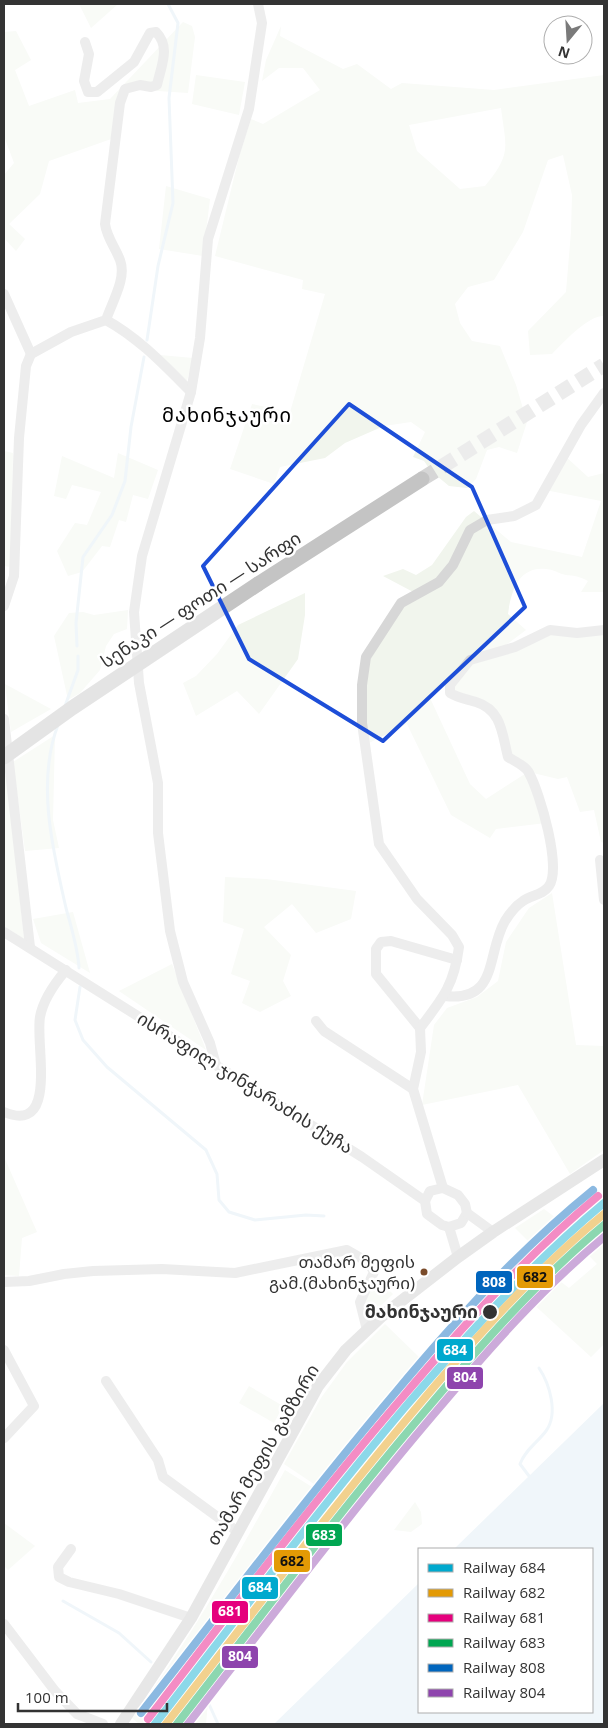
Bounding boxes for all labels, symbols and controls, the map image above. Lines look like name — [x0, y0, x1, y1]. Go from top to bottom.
north arrow — [543, 15, 593, 65]
text: N — [555, 42, 572, 64]
district label: მახინჯაური — [162, 401, 292, 428]
street label: სენაკი — ფოთი — სარფი — [96, 525, 305, 673]
street label: ისრაფილ ჯინჭარაძის ქუჩა — [133, 1006, 358, 1159]
place label: თამარ მეფის გამ.(მახინჯაური) — [269, 1250, 415, 1294]
line badge: 682 — [516, 1265, 554, 1289]
marker: თამარ მეფის გამ.(მახინჯაური) — [419, 1267, 429, 1277]
text: 682 — [523, 1267, 547, 1286]
line badge: 808 — [475, 1270, 513, 1294]
text: 808 — [482, 1272, 506, 1291]
place label: მახინჯაური — [365, 1299, 478, 1323]
marker: მახინჯაური — [481, 1303, 499, 1321]
line badge: 684 — [436, 1338, 474, 1362]
text: 684 — [443, 1340, 467, 1359]
street label: თამარ მეფის გამზირი — [200, 1360, 324, 1549]
line badge: 804 — [446, 1366, 484, 1390]
text: 804 — [453, 1367, 477, 1386]
line badge: 683 — [305, 1523, 343, 1547]
text: 683 — [312, 1525, 336, 1544]
legend — [418, 1548, 593, 1713]
line badge: 682 — [273, 1549, 311, 1573]
text: 682 — [280, 1551, 304, 1570]
text: Railway 684 — [463, 1557, 546, 1577]
line badge: 684 — [241, 1576, 279, 1600]
text: 684 — [248, 1577, 272, 1596]
text: Railway 682 — [463, 1582, 545, 1602]
line badge: 681 — [211, 1600, 249, 1624]
text: 681 — [218, 1601, 242, 1620]
text: Railway 681 — [463, 1607, 545, 1627]
text: Railway 683 — [463, 1632, 545, 1652]
line badge: 804 — [221, 1645, 259, 1669]
text: 804 — [228, 1646, 252, 1665]
text: Railway 808 — [463, 1657, 545, 1677]
scale bar — [18, 1680, 166, 1712]
text: Railway 804 — [463, 1682, 546, 1702]
text: 100 m — [25, 1687, 69, 1707]

